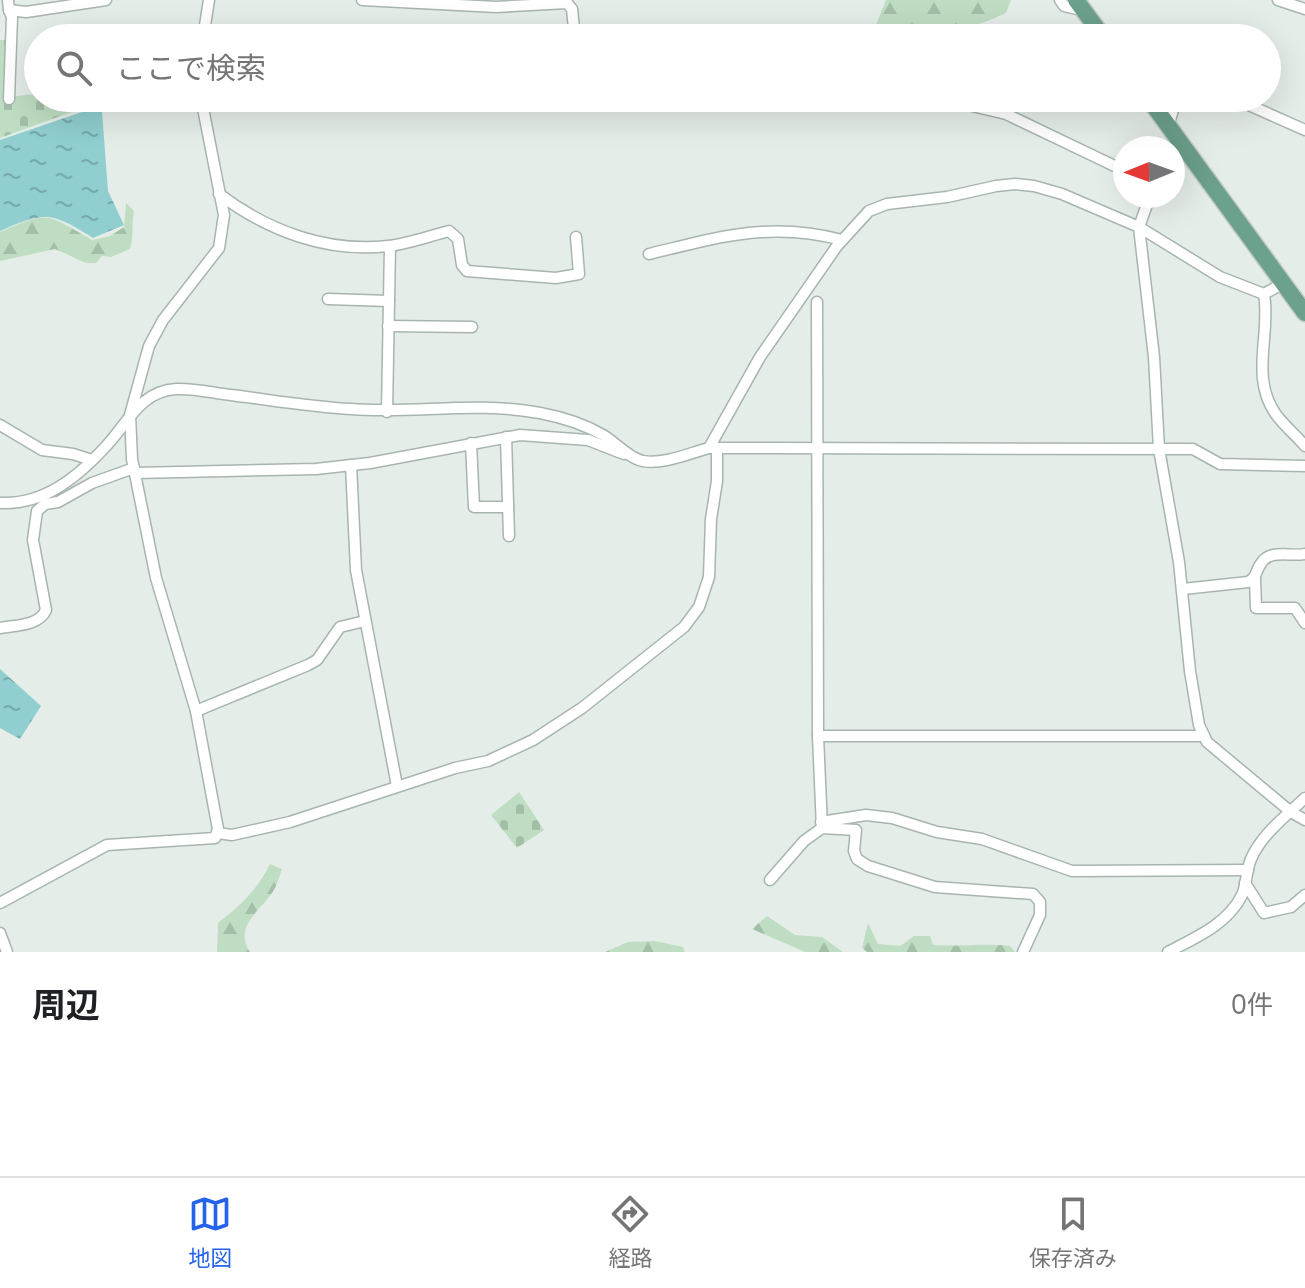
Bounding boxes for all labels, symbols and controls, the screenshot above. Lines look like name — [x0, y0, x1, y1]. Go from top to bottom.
search box — [24, 24, 1281, 112]
icon: search — [52, 46, 96, 90]
text: ここで検索 — [116, 47, 266, 90]
north arrow — [1113, 136, 1185, 208]
text: 周辺 — [32, 981, 100, 1029]
text: 0件 — [1231, 987, 1273, 1023]
tab: 地図 — [188, 1192, 232, 1275]
tab: 経路 — [608, 1192, 653, 1275]
tab: 保存済み — [1029, 1192, 1117, 1275]

